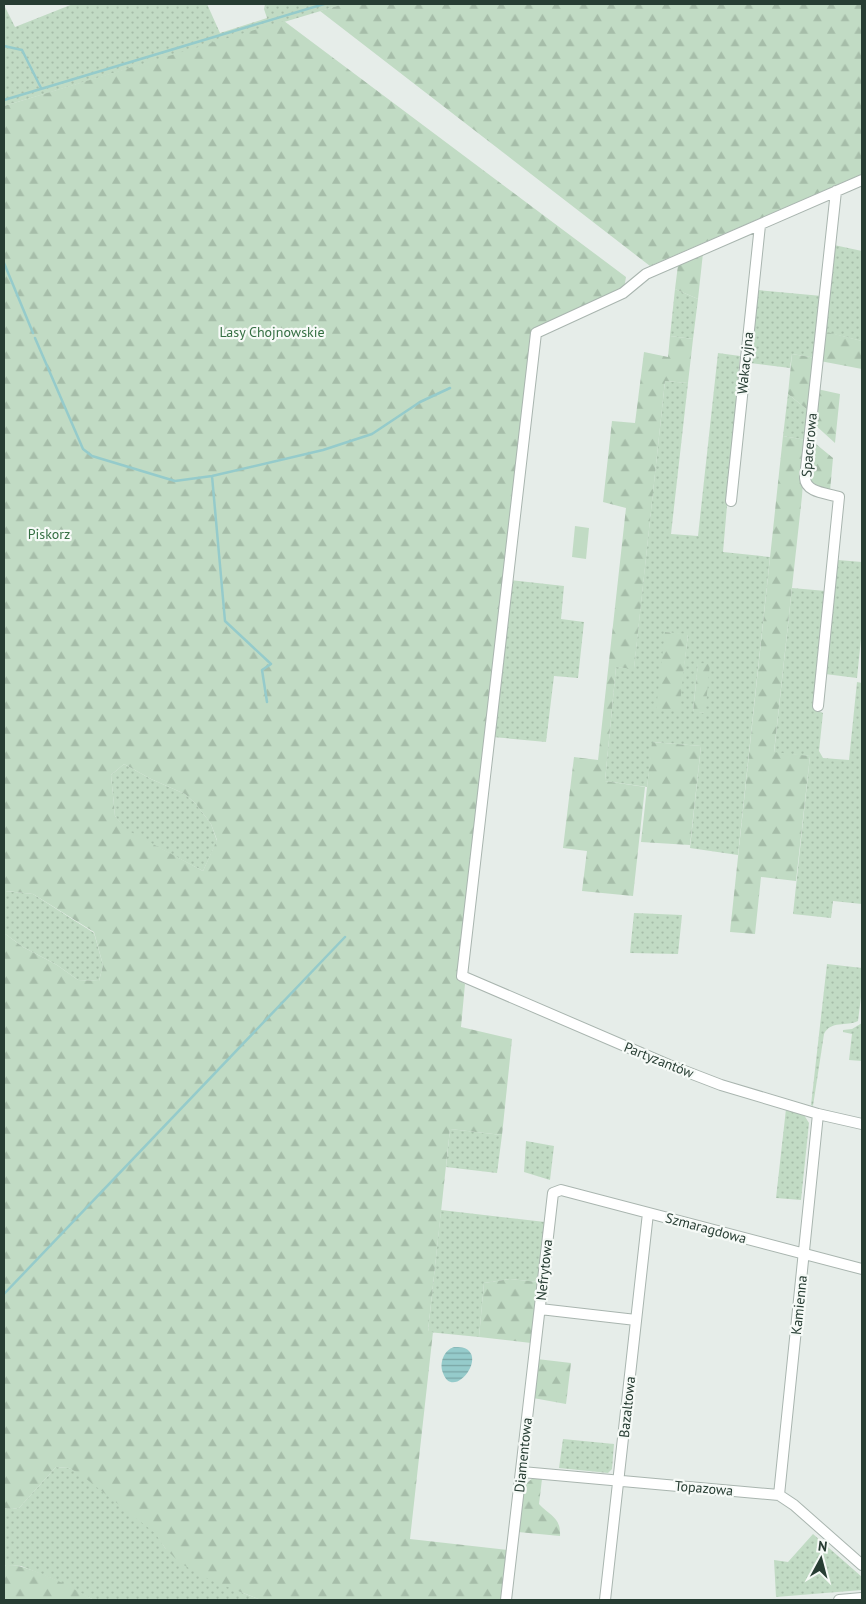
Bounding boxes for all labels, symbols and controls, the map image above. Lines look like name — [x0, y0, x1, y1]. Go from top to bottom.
park label: Lasy Chojnowskie — [219, 323, 325, 341]
street label: Wakacyjna — [733, 331, 757, 395]
street label: Spacerowa — [797, 412, 821, 478]
park label: Piskorz — [28, 525, 70, 543]
street label: Partyzantów — [621, 1038, 697, 1082]
street label: Szmaragdowa — [663, 1209, 749, 1247]
street label: Nefrytowa — [532, 1238, 556, 1302]
street label: Kamienna — [787, 1274, 811, 1336]
street label: Bazaltowa — [615, 1375, 639, 1439]
street label: Diamentowa — [510, 1417, 536, 1493]
street label: Topazowa — [674, 1476, 734, 1500]
north arrow — [796, 1534, 846, 1584]
text: N — [817, 1537, 828, 1556]

